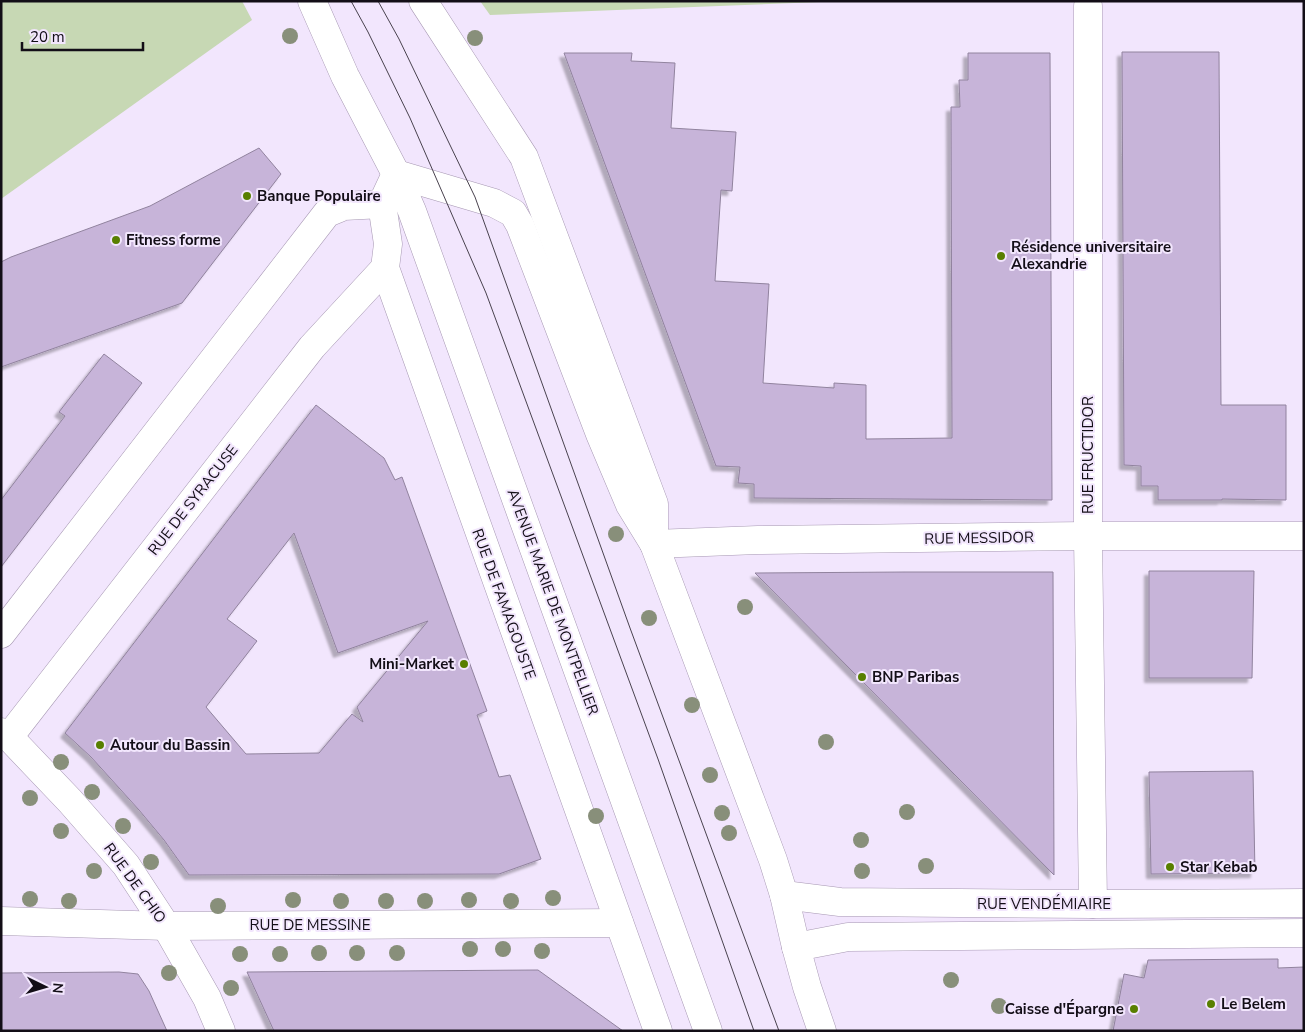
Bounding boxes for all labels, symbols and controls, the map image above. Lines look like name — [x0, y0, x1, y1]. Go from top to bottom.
scale bar — [22, 20, 144, 52]
text: 20 m — [30, 27, 65, 47]
place label: Banque Populaire — [257, 186, 381, 206]
marker: Banque Populaire — [241, 190, 253, 202]
place label: Fitness forme — [126, 230, 221, 250]
marker: Fitness forme — [110, 234, 122, 246]
place label: Résidence universitaire Alexandrie — [1011, 237, 1171, 274]
marker: Résidence universitaire Alexandrie — [995, 250, 1007, 262]
street label: RUE FRUCTIDOR — [1078, 396, 1098, 514]
street label: RUE DE SYRACUSE — [144, 441, 242, 559]
street label: AVENUE MARIE DE MONTPELLIER — [503, 486, 603, 718]
street label: RUE DE FAMAGOUSTE — [467, 526, 541, 682]
street label: RUE MESSIDOR — [924, 527, 1034, 549]
place label: Mini-Market — [369, 654, 454, 674]
marker: Mini-Market — [458, 658, 470, 670]
place label: BNP Paribas — [872, 667, 959, 687]
marker: BNP Paribas — [856, 671, 868, 683]
place label: Autour du Bassin — [110, 735, 230, 755]
marker: Autour du Bassin — [94, 739, 106, 751]
street label: RUE DE CHIO — [99, 839, 171, 927]
place label: Star Kebab — [1180, 857, 1257, 877]
marker: Star Kebab — [1164, 861, 1176, 873]
street label: RUE VENDÉMIAIRE — [977, 894, 1111, 914]
street label: RUE DE MESSINE — [250, 915, 370, 935]
north arrow — [20, 962, 70, 1012]
text: N — [48, 982, 67, 994]
place label: Le Belem — [1221, 994, 1286, 1014]
marker: Le Belem — [1205, 998, 1217, 1010]
place label: Caisse d'Épargne — [1005, 999, 1124, 1019]
marker: Caisse d'Épargne — [1128, 1003, 1140, 1015]

